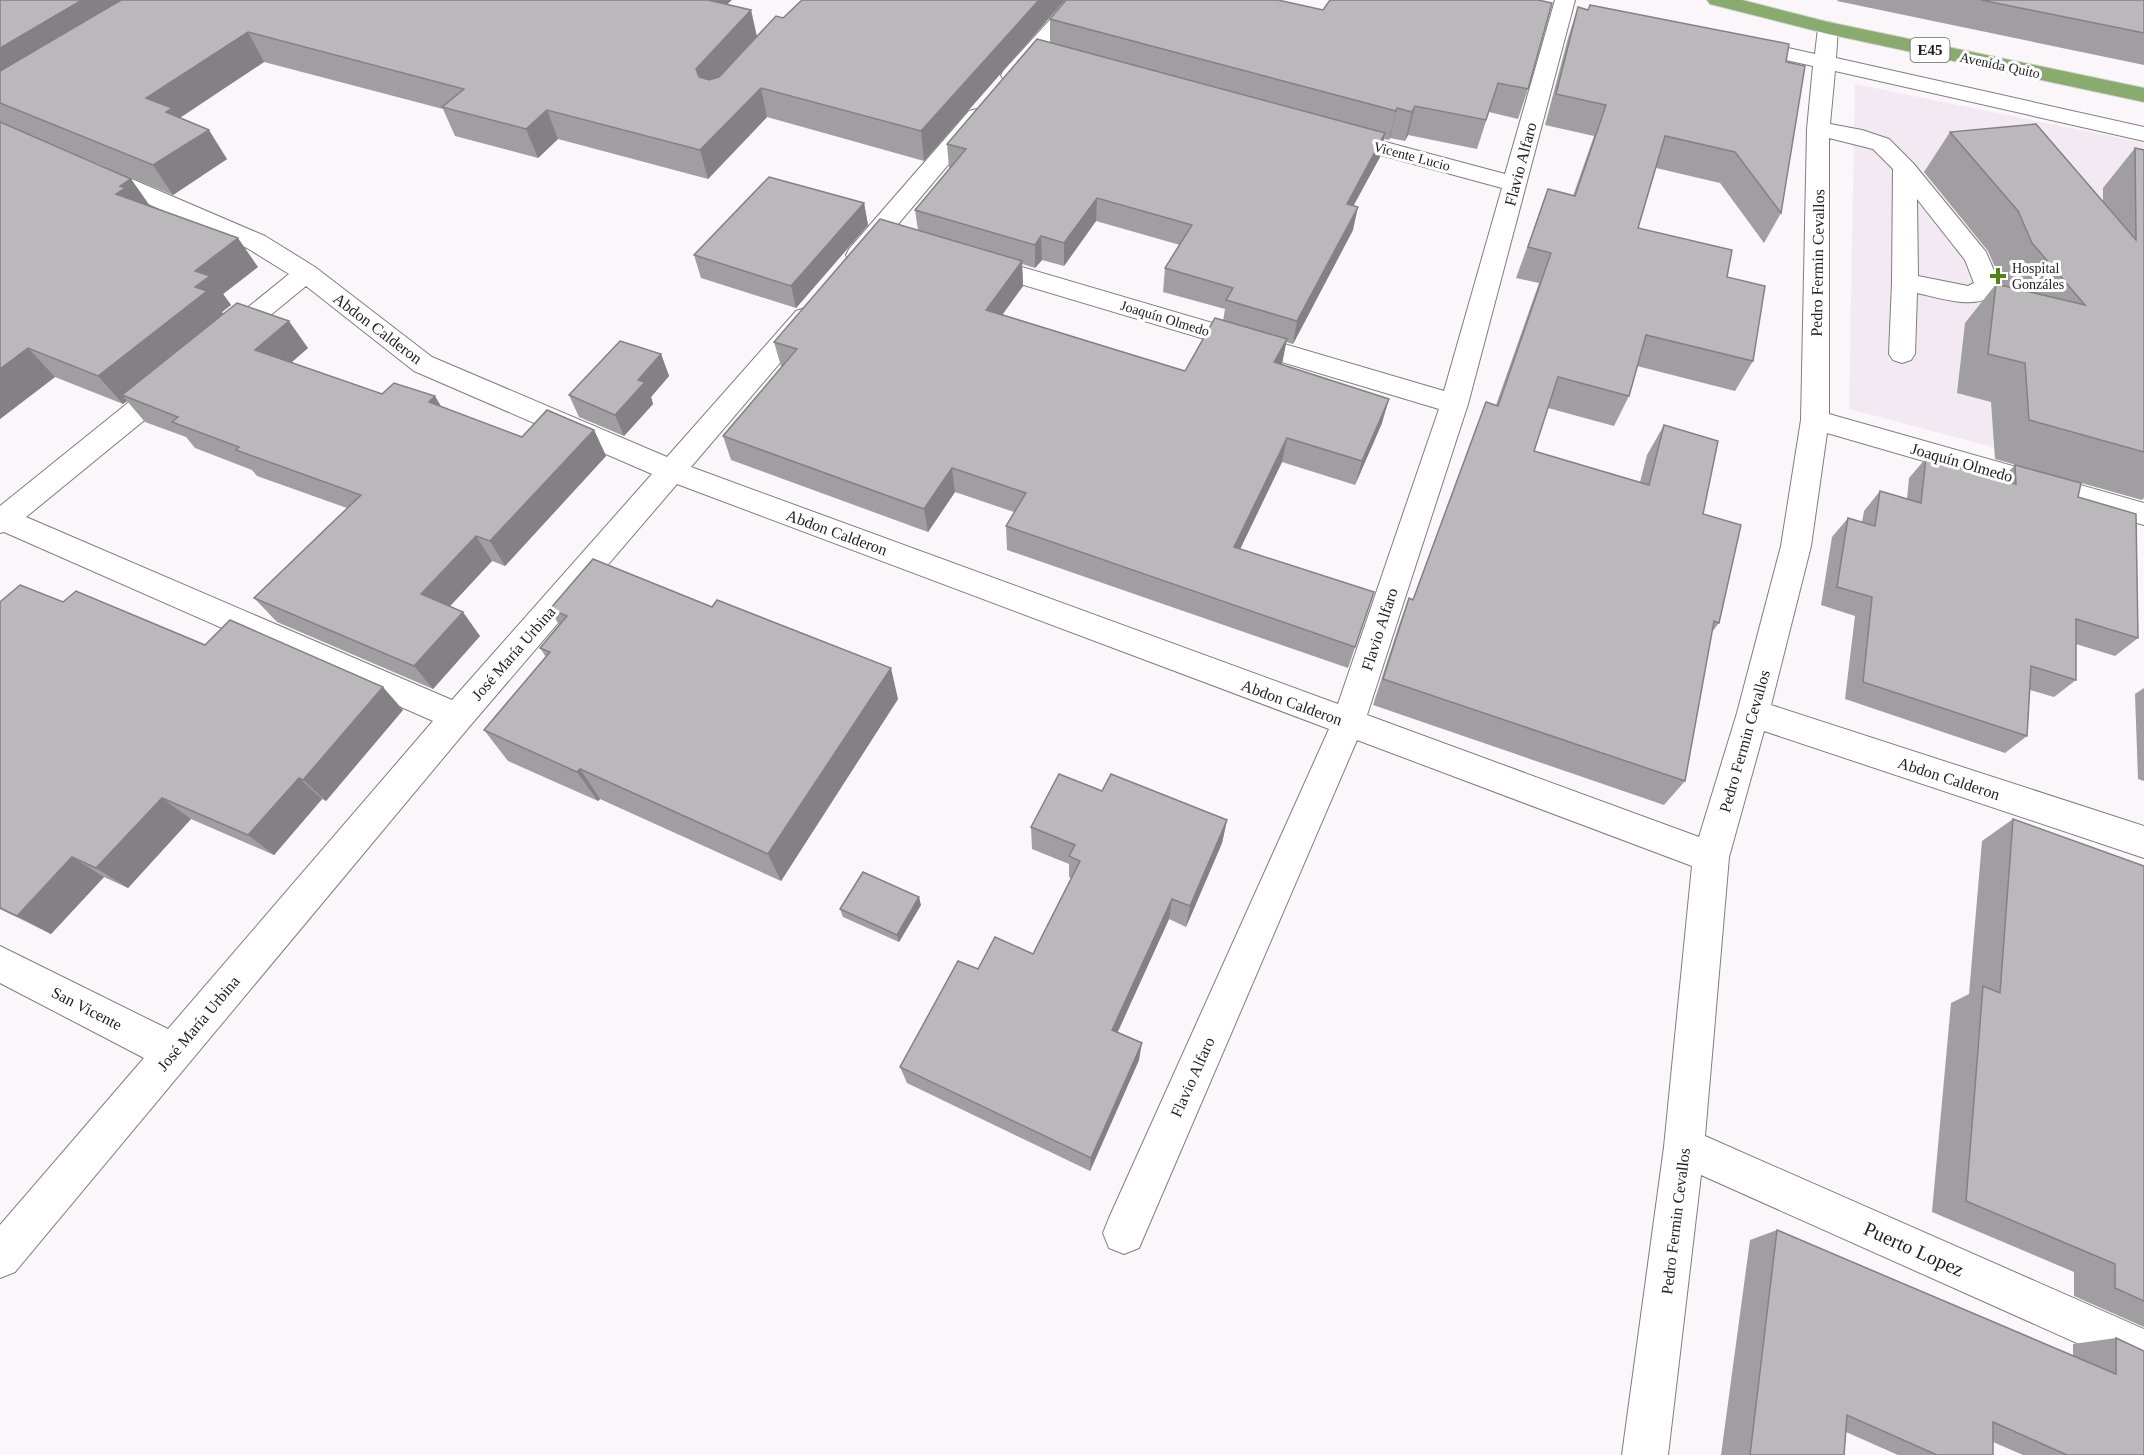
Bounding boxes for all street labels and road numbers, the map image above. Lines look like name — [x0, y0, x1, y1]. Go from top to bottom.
road number: E45 — [1910, 38, 1950, 62]
street label: Avenida Quito — [1958, 50, 2041, 81]
street label: Flavio Alfaro — [1501, 121, 1540, 208]
street label: Vicente Lucio — [1372, 139, 1452, 174]
street label: Pedro Fermin Cevallos — [1808, 189, 1827, 337]
street label: Abdon Calderon — [330, 290, 425, 367]
street label: Joaquín Olmedo — [1119, 298, 1211, 339]
street label: Joaquín Olmedo — [1909, 440, 2015, 486]
street label: Abdon Calderon — [784, 506, 890, 559]
street label: Flavio Alfaro — [1358, 586, 1401, 673]
street label: José María Urbina — [468, 603, 559, 704]
street label: Pedro Fermin Cevallos — [1716, 668, 1773, 814]
street label: Abdon Calderon — [1239, 676, 1345, 729]
street label: Abdon Calderon — [1896, 754, 2002, 803]
street label: José María Urbina — [154, 973, 243, 1074]
street label: San Vicente — [49, 984, 125, 1033]
street label: Flavio Alfaro — [1167, 1035, 1218, 1120]
street label: Pedro Fermin Cevallos — [1658, 1147, 1693, 1295]
street label: Puerto Lopez — [1860, 1217, 1968, 1282]

